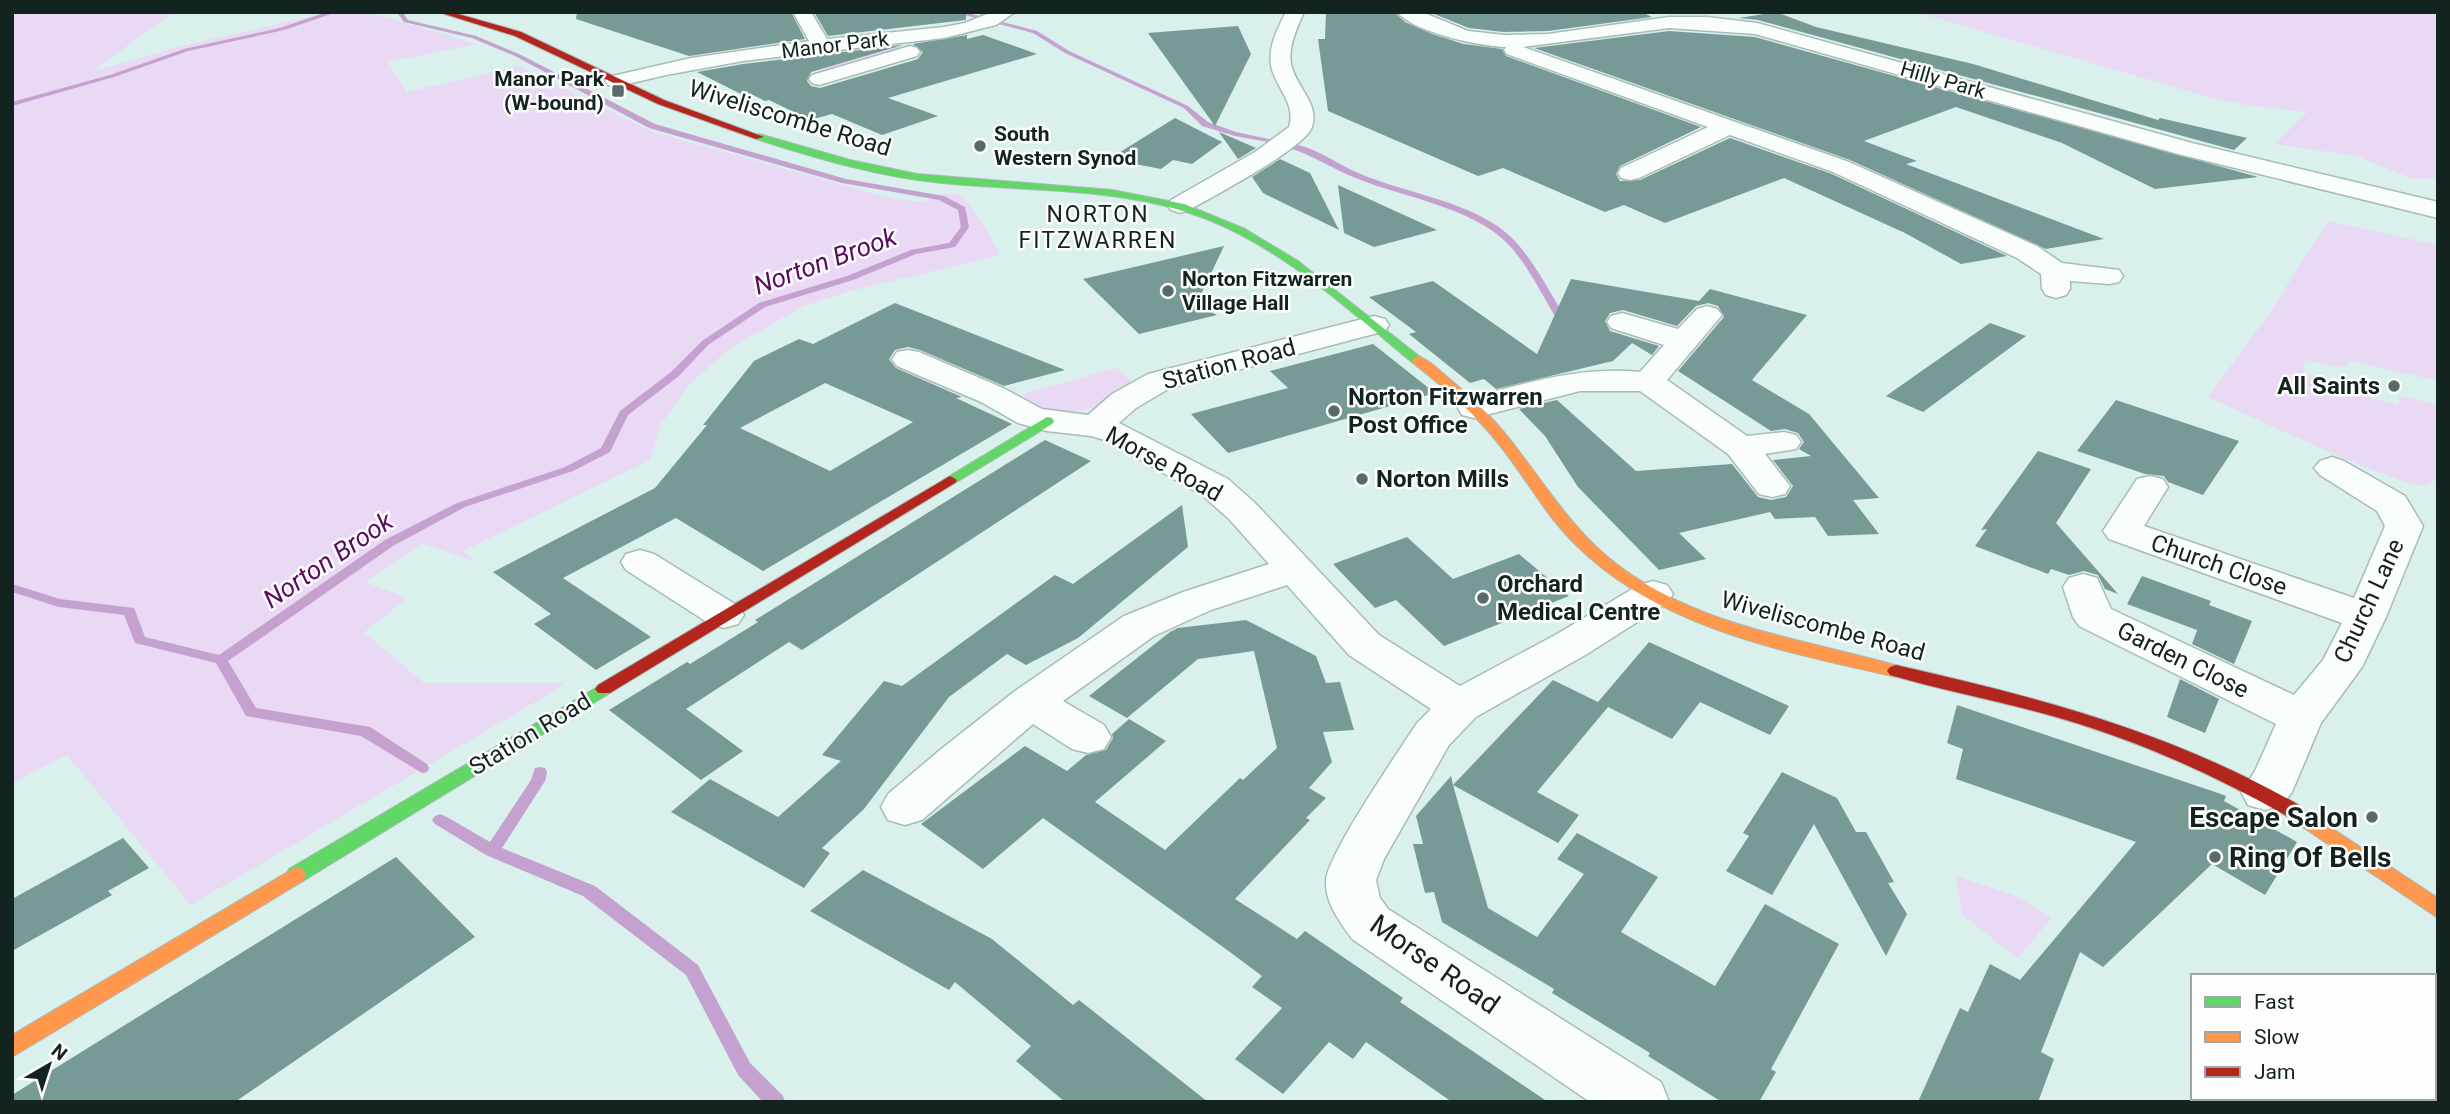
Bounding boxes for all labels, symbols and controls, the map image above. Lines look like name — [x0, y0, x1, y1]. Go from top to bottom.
street label: Manor Park — [780, 26, 890, 63]
street label: Hilly Park — [1898, 56, 1989, 104]
place label: Manor Park (W-bound) — [494, 67, 605, 115]
street label: Wiveliscombe Road — [686, 74, 894, 162]
marker: Manor Park (W-bound) — [610, 83, 626, 99]
place label: South Western Synod — [994, 122, 1136, 170]
marker: South Western Synod — [972, 138, 988, 154]
district label: NORTON FITZWARREN — [1019, 201, 1177, 254]
water label: Norton Brook — [749, 221, 902, 301]
place label: Norton Fitzwarren Village Hall — [1182, 267, 1352, 315]
marker: Norton Fitzwarren Village Hall — [1160, 283, 1176, 299]
street label: Station Road — [1159, 333, 1299, 395]
place label: All Saints — [2277, 372, 2380, 400]
marker: All Saints — [2386, 378, 2402, 394]
place label: Norton Fitzwarren Post Office — [1348, 383, 1543, 439]
marker: Norton Fitzwarren Post Office — [1326, 403, 1342, 419]
street label: Morse Road — [1101, 421, 1227, 507]
place label: Norton Mills — [1376, 465, 1509, 493]
marker: Norton Mills — [1354, 471, 1370, 487]
water label: Norton Brook — [258, 505, 399, 614]
street label: Church Close — [2147, 529, 2291, 601]
street label: Church Lane — [2328, 535, 2410, 667]
place label: Orchard Medical Centre — [1497, 570, 1660, 626]
street label: Wiveliscombe Road — [1718, 585, 1928, 667]
marker: Orchard Medical Centre — [1475, 590, 1491, 606]
street label: Garden Close — [2113, 616, 2253, 704]
street label: Station Road — [464, 687, 596, 781]
place label: Escape Salon — [2189, 801, 2358, 834]
marker: Escape Salon — [2364, 809, 2380, 825]
place label: Ring Of Bells — [2229, 841, 2391, 874]
marker: Ring Of Bells — [2207, 849, 2223, 865]
street label: Morse Road — [1364, 908, 1506, 1021]
legend — [2191, 974, 2436, 1100]
text: Fast — [2254, 990, 2295, 1014]
text: Slow — [2254, 1025, 2300, 1049]
north arrow — [14, 1030, 84, 1100]
text: N — [47, 1039, 72, 1065]
text: Jam — [2254, 1060, 2295, 1084]

